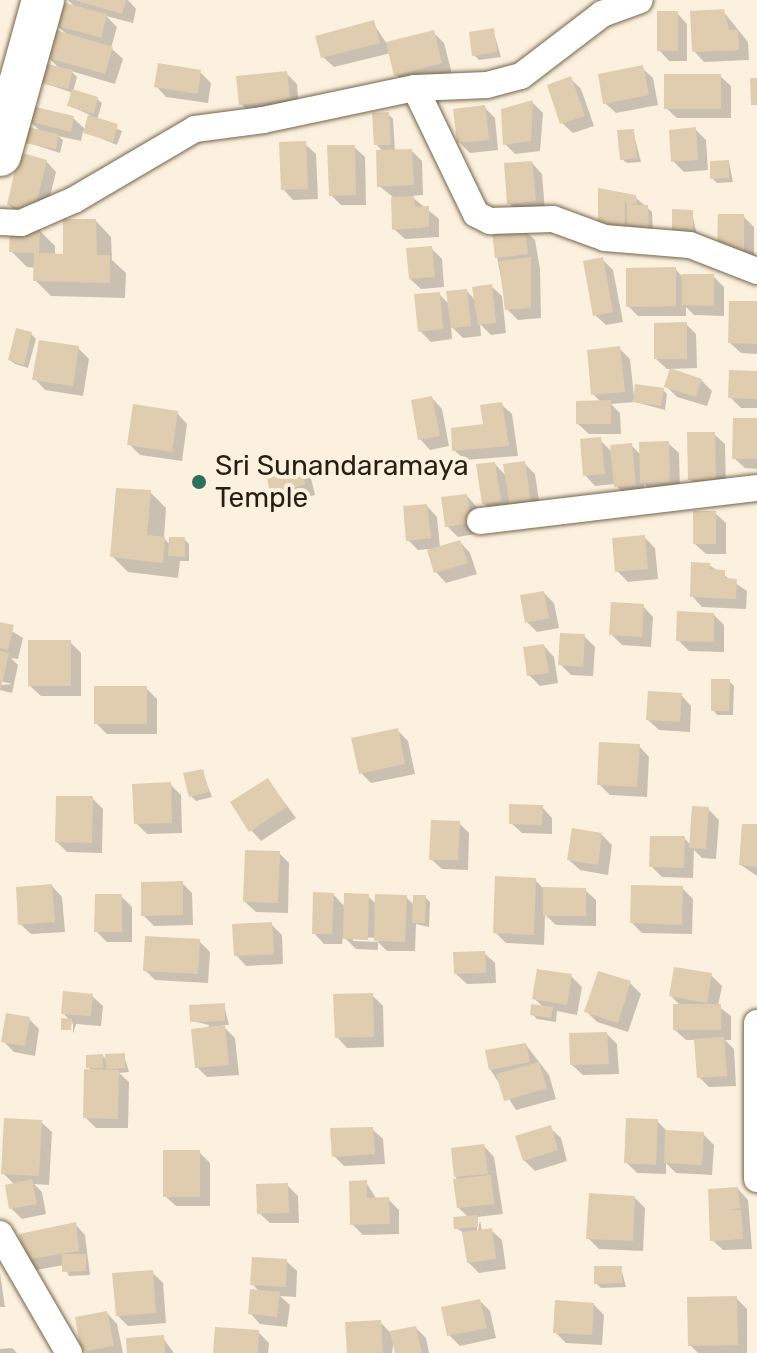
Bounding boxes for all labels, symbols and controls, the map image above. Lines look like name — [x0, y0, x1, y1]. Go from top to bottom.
place label: Sri Sunandaramaya Temple — [215, 449, 469, 515]
marker: Sri Sunandaramaya Temple — [190, 473, 208, 491]

